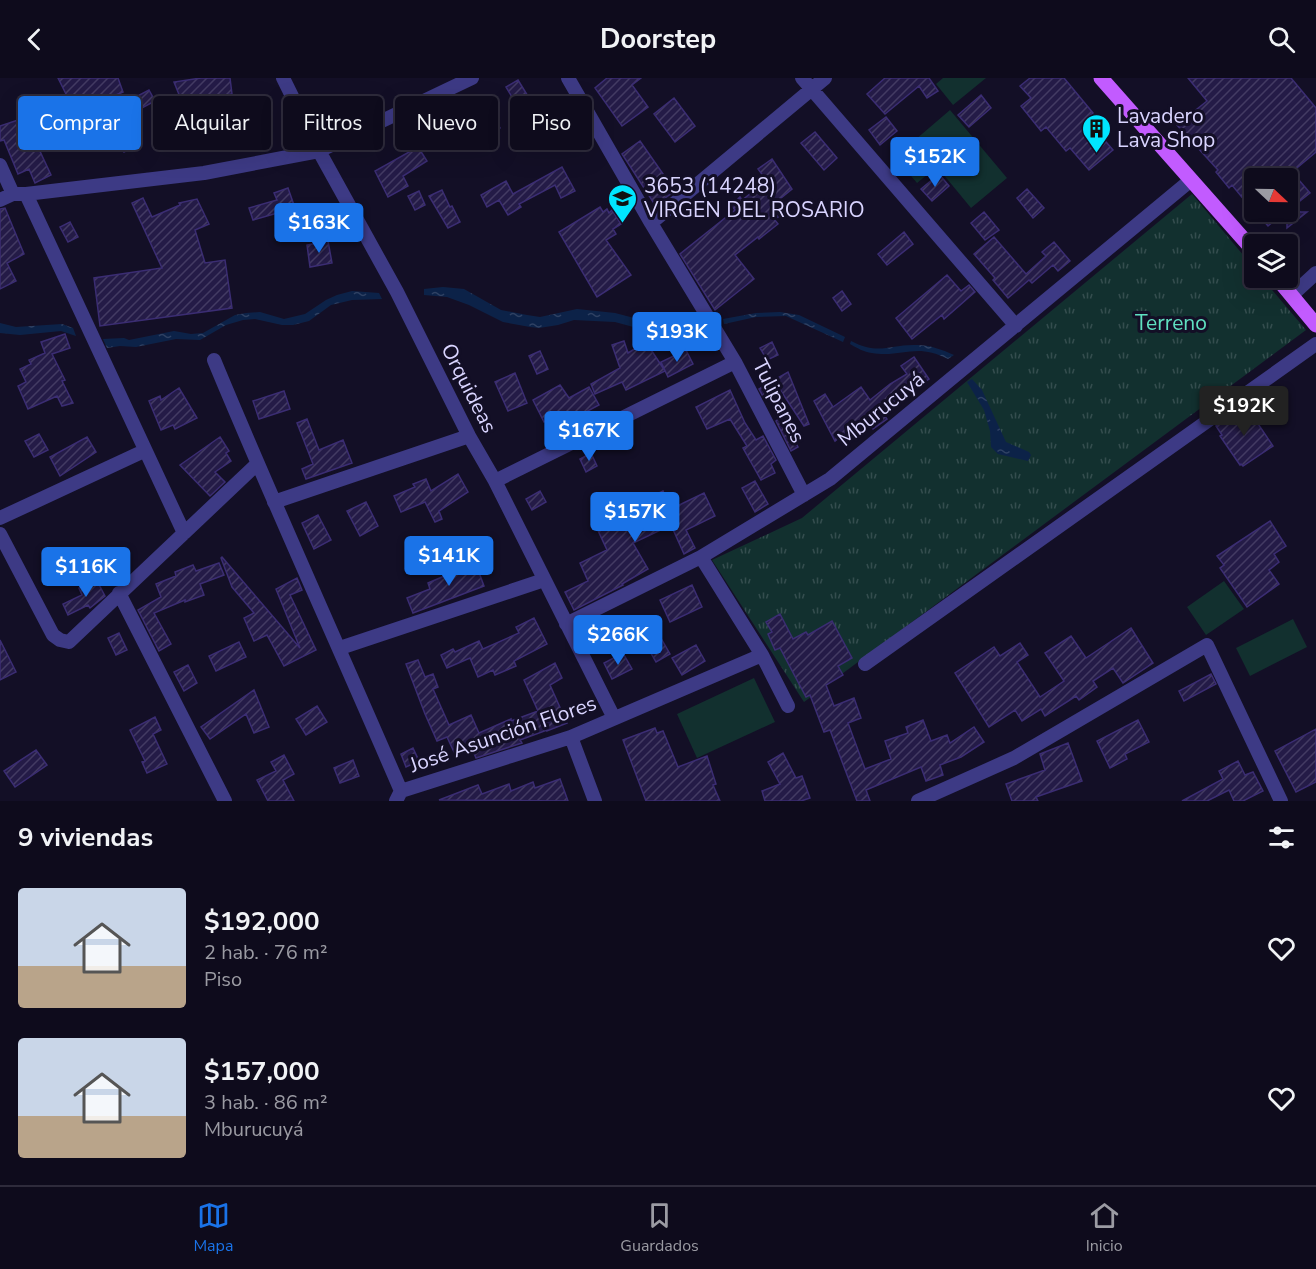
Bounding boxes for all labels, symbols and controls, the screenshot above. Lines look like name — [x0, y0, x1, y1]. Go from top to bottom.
text: Doorstep — [600, 21, 716, 58]
icon: back — [18, 23, 51, 56]
icon: search — [1265, 23, 1298, 56]
chip: Comprar — [18, 96, 141, 150]
chip: Alquilar — [153, 96, 271, 150]
chip: Filtros — [283, 96, 383, 150]
chip: Nuevo — [395, 96, 498, 150]
chip: Piso — [510, 96, 592, 150]
place label: Lavadero Lava Shop — [1117, 102, 1215, 154]
building icon: Lavadero Lava Shop — [1080, 112, 1112, 154]
pin: $152K — [893, 137, 977, 188]
text: $152K — [904, 143, 966, 170]
north arrow — [1244, 168, 1298, 222]
map controls — [1244, 168, 1298, 288]
place label: 3653 (14248) VIRGEN DEL ROSARIO — [643, 172, 865, 224]
school or university icon: 3653 (14248) VIRGEN DEL ROSARIO — [607, 182, 639, 224]
pin: $163K — [277, 203, 361, 254]
text: $163K — [288, 209, 350, 236]
button: layers — [1244, 234, 1298, 288]
park label: Terreno — [1135, 309, 1207, 337]
pin: $193K — [635, 312, 719, 363]
text: $193K — [646, 318, 708, 345]
street label: Orquideas — [434, 338, 504, 438]
street label: Tulipanes — [746, 354, 812, 448]
street label: Mburucuyá — [832, 365, 930, 453]
pin: $192K — [1202, 386, 1286, 437]
text: $192K — [1213, 392, 1275, 419]
pin: $167K — [547, 411, 631, 462]
text: $167K — [558, 417, 620, 444]
pin: $157K — [593, 492, 677, 543]
text: $157K — [604, 498, 666, 525]
pin: $141K — [407, 536, 491, 587]
text: $141K — [418, 542, 480, 569]
pin: $116K — [44, 547, 128, 598]
text: $116K — [55, 553, 117, 580]
pin: $266K — [576, 615, 660, 666]
text: $266K — [587, 621, 649, 648]
street label: José Asunción Flores — [405, 689, 600, 779]
text: 9 viviendas — [18, 820, 153, 855]
icon: filters — [1265, 821, 1298, 854]
text: $192,000 — [204, 904, 320, 939]
icon: home — [66, 912, 138, 984]
icon: heart — [1265, 932, 1298, 965]
text: 2 hab. · 76 m² — [204, 939, 328, 966]
text: Piso — [204, 966, 242, 993]
text: $157,000 — [204, 1054, 320, 1089]
icon: home — [66, 1062, 138, 1134]
icon: heart — [1265, 1082, 1298, 1115]
text: 3 hab. · 86 m² — [204, 1089, 328, 1116]
text: Mburucuyá — [204, 1116, 304, 1143]
tab: Mapa — [193, 1199, 233, 1257]
tab: Guardados — [620, 1199, 699, 1257]
tab: Inicio — [1086, 1199, 1123, 1257]

